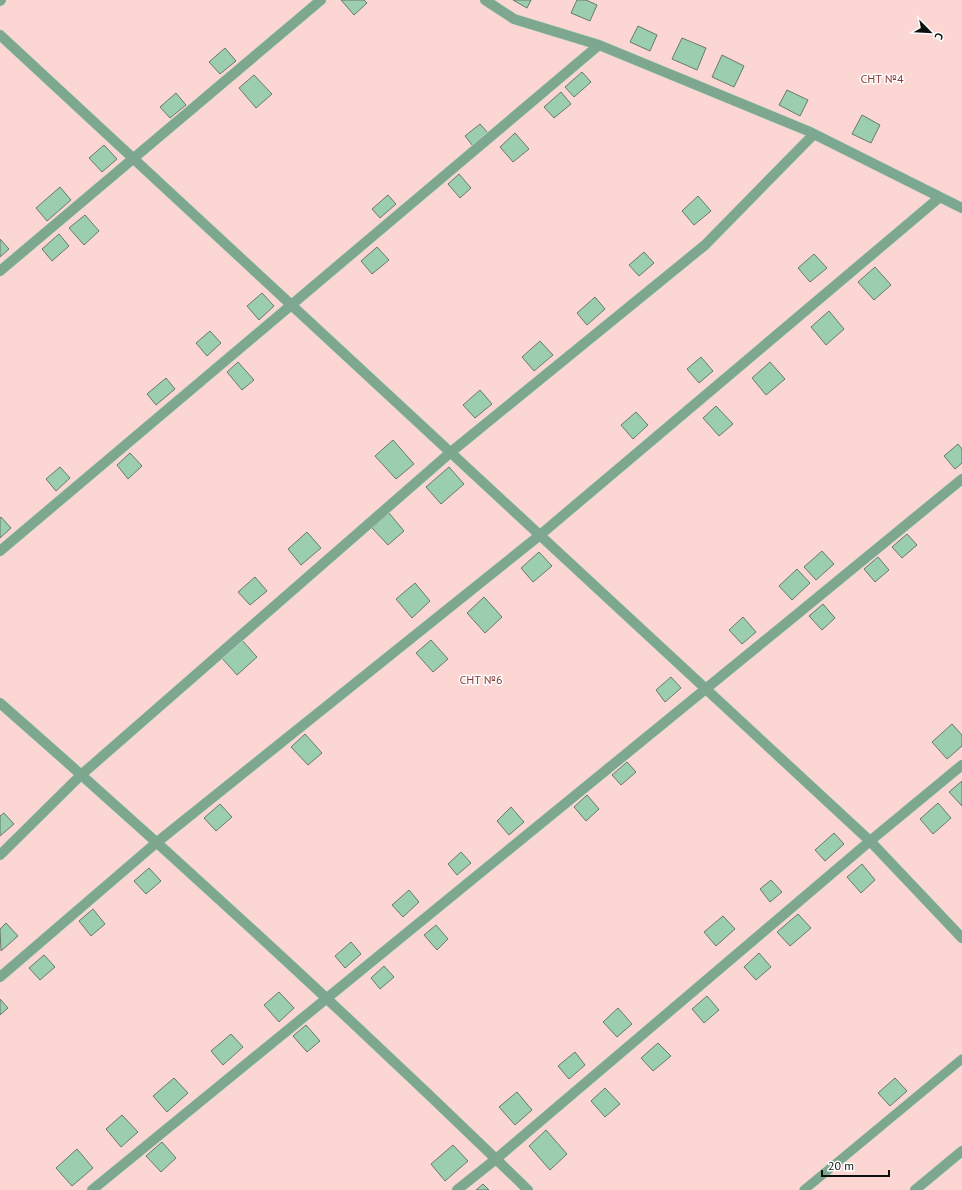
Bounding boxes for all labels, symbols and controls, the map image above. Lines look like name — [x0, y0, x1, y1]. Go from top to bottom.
north arrow — [910, 12, 950, 52]
text: С — [931, 30, 947, 42]
park label: СНТ №4 — [860, 71, 904, 86]
park label: СНТ №6 — [459, 672, 503, 687]
scale bar — [822, 1152, 889, 1178]
text: 20 m — [828, 1158, 854, 1173]

